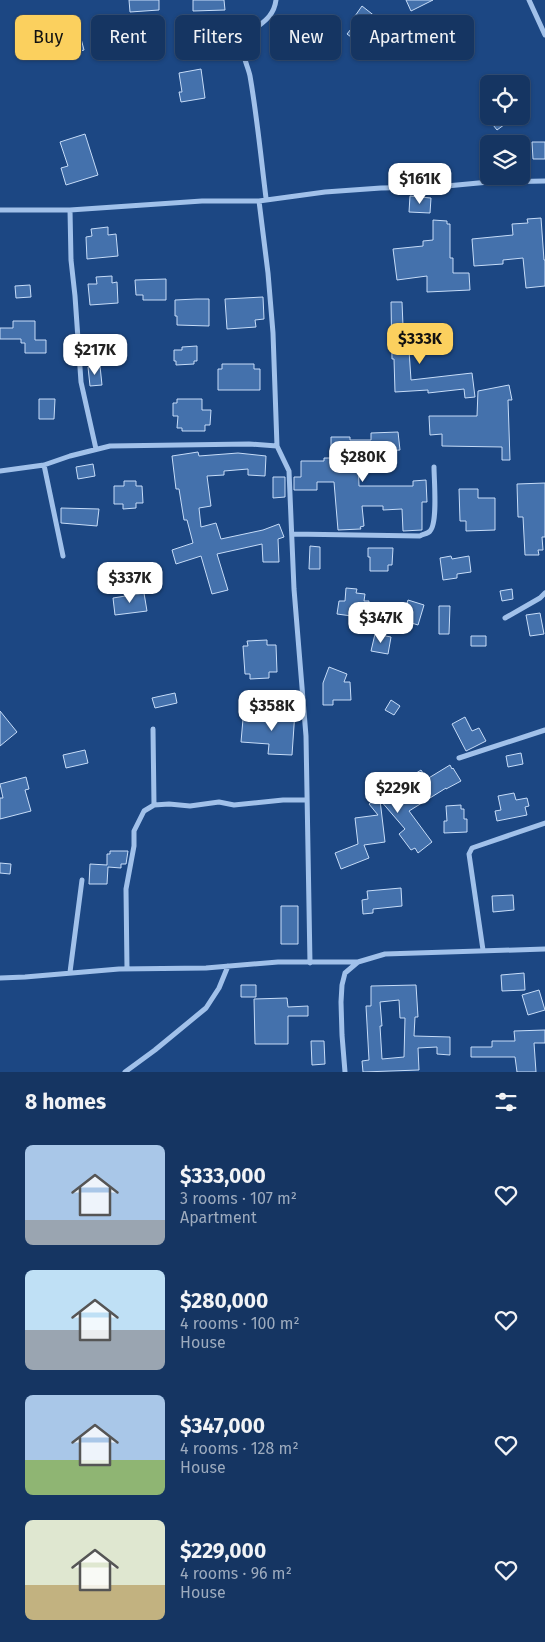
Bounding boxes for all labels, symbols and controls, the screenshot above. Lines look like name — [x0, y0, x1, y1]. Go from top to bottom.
chip: Buy — [15, 15, 81, 60]
chip: Rent — [91, 15, 165, 60]
chip: Filters — [175, 15, 260, 60]
chip: New — [270, 15, 341, 60]
chip: Apartment — [351, 15, 474, 60]
map controls — [480, 75, 530, 185]
button: locate — [480, 75, 530, 125]
button: layers — [480, 135, 530, 185]
pin: $161K — [385, 162, 455, 205]
text: $161K — [399, 169, 441, 188]
pin: $333K — [385, 322, 455, 365]
text: $333K — [398, 329, 442, 348]
pin: $217K — [60, 334, 130, 376]
text: $217K — [74, 340, 116, 359]
pin: $280K — [328, 440, 398, 483]
text: $280K — [340, 447, 386, 466]
pin: $337K — [95, 562, 165, 604]
text: $337K — [109, 568, 151, 587]
pin: $347K — [346, 602, 416, 644]
text: $347K — [359, 608, 403, 627]
pin: $358K — [237, 690, 307, 732]
text: $358K — [249, 696, 295, 715]
pin: $229K — [363, 772, 433, 814]
text: $229K — [376, 778, 420, 797]
icon: filters — [492, 1088, 520, 1116]
text: 8 homes — [25, 1089, 106, 1115]
text: $333,000 — [180, 1163, 266, 1189]
icon: home — [65, 1165, 125, 1225]
icon: heart — [492, 1181, 520, 1209]
text: 3 rooms · 107 m² — [180, 1189, 297, 1208]
text: Apartment — [180, 1208, 257, 1227]
text: $280,000 — [180, 1288, 268, 1314]
icon: home — [65, 1290, 125, 1350]
icon: heart — [492, 1306, 520, 1334]
text: 4 rooms · 100 m² — [180, 1314, 300, 1333]
text: House — [180, 1333, 226, 1352]
text: $347,000 — [180, 1413, 265, 1439]
icon: home — [65, 1415, 125, 1475]
icon: heart — [492, 1431, 520, 1459]
text: 4 rooms · 128 m² — [180, 1439, 299, 1458]
text: House — [180, 1458, 226, 1477]
text: $229,000 — [180, 1538, 266, 1564]
icon: home — [65, 1540, 125, 1600]
icon: heart — [492, 1556, 520, 1584]
text: 4 rooms · 96 m² — [180, 1564, 292, 1583]
text: House — [180, 1583, 226, 1602]

